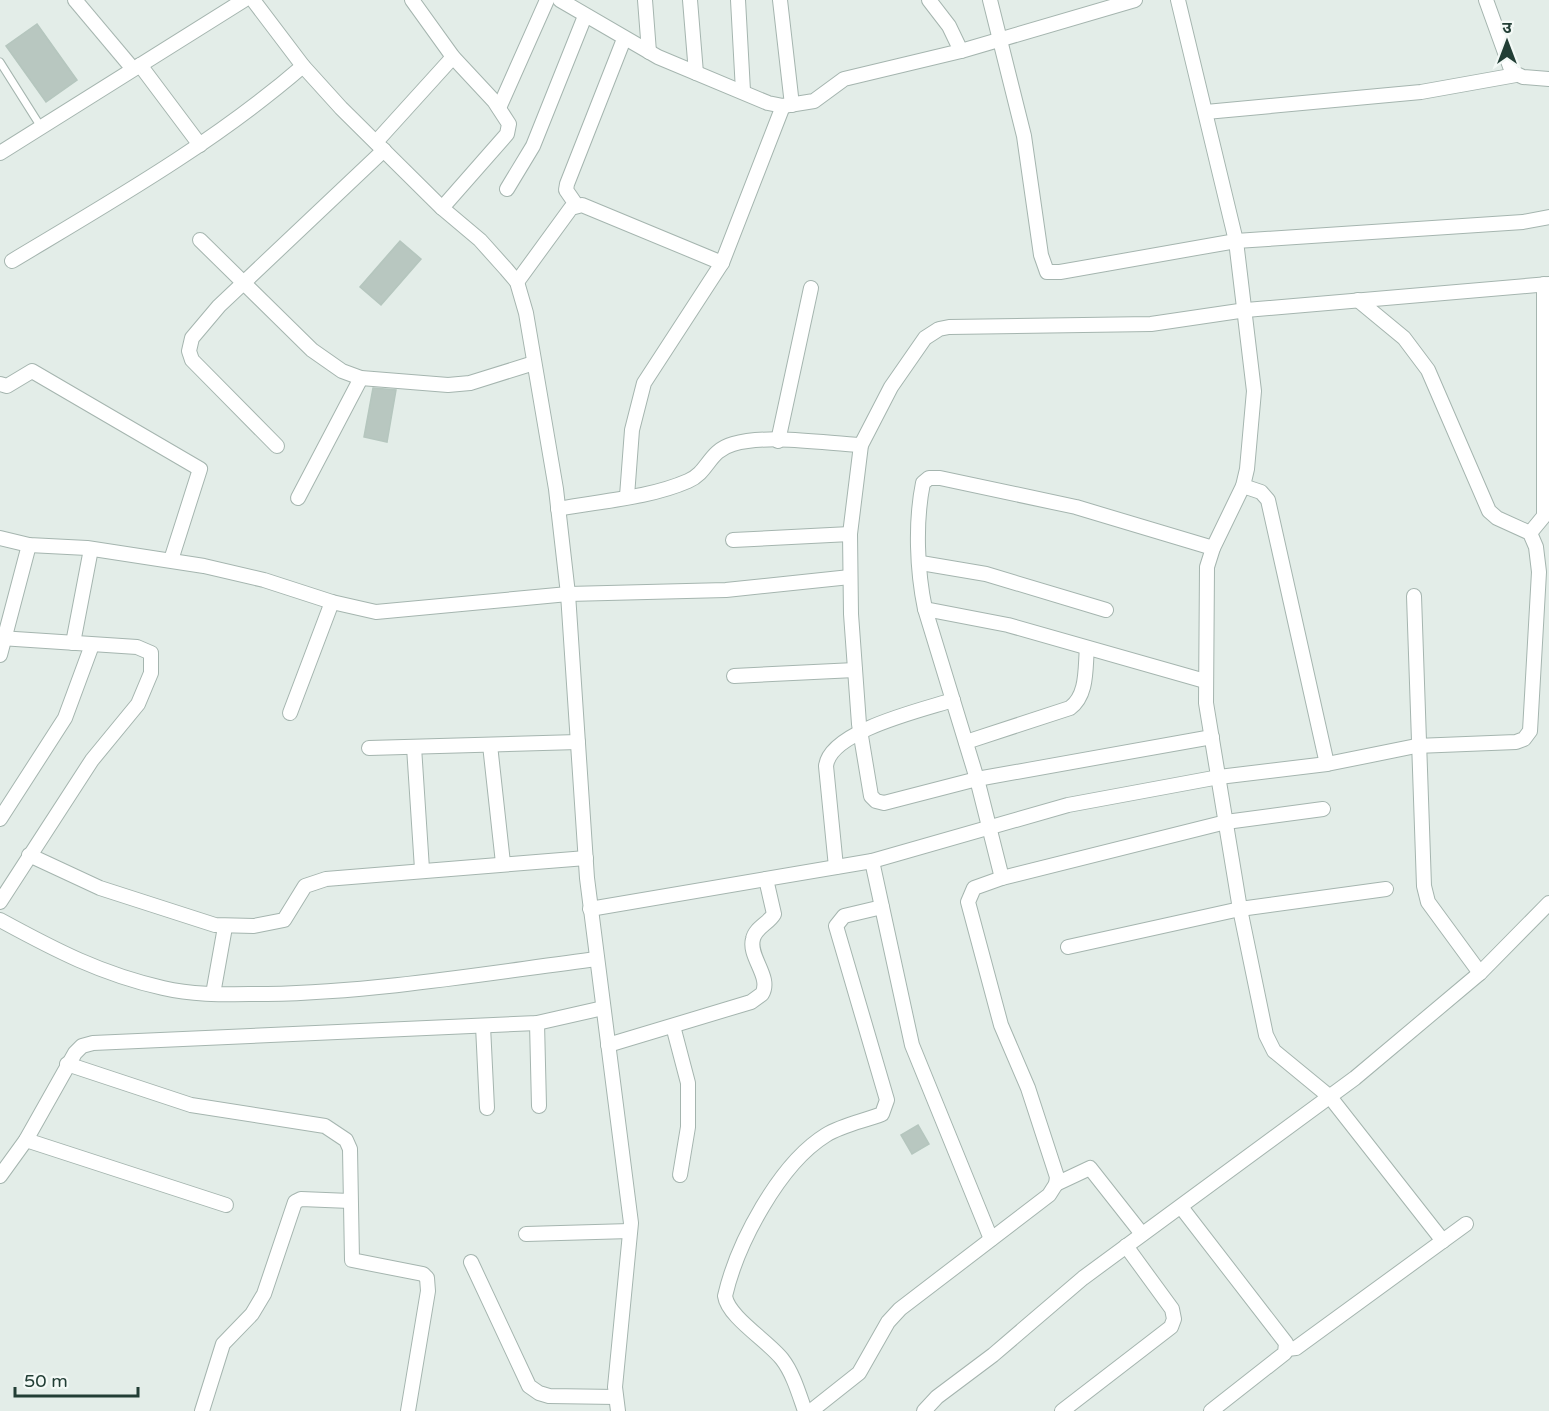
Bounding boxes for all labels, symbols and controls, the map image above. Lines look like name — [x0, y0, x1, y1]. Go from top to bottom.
north arrow — [1477, 12, 1537, 72]
text: उ — [1502, 18, 1512, 38]
scale bar — [15, 1360, 138, 1398]
text: 50 m — [24, 1370, 68, 1392]

